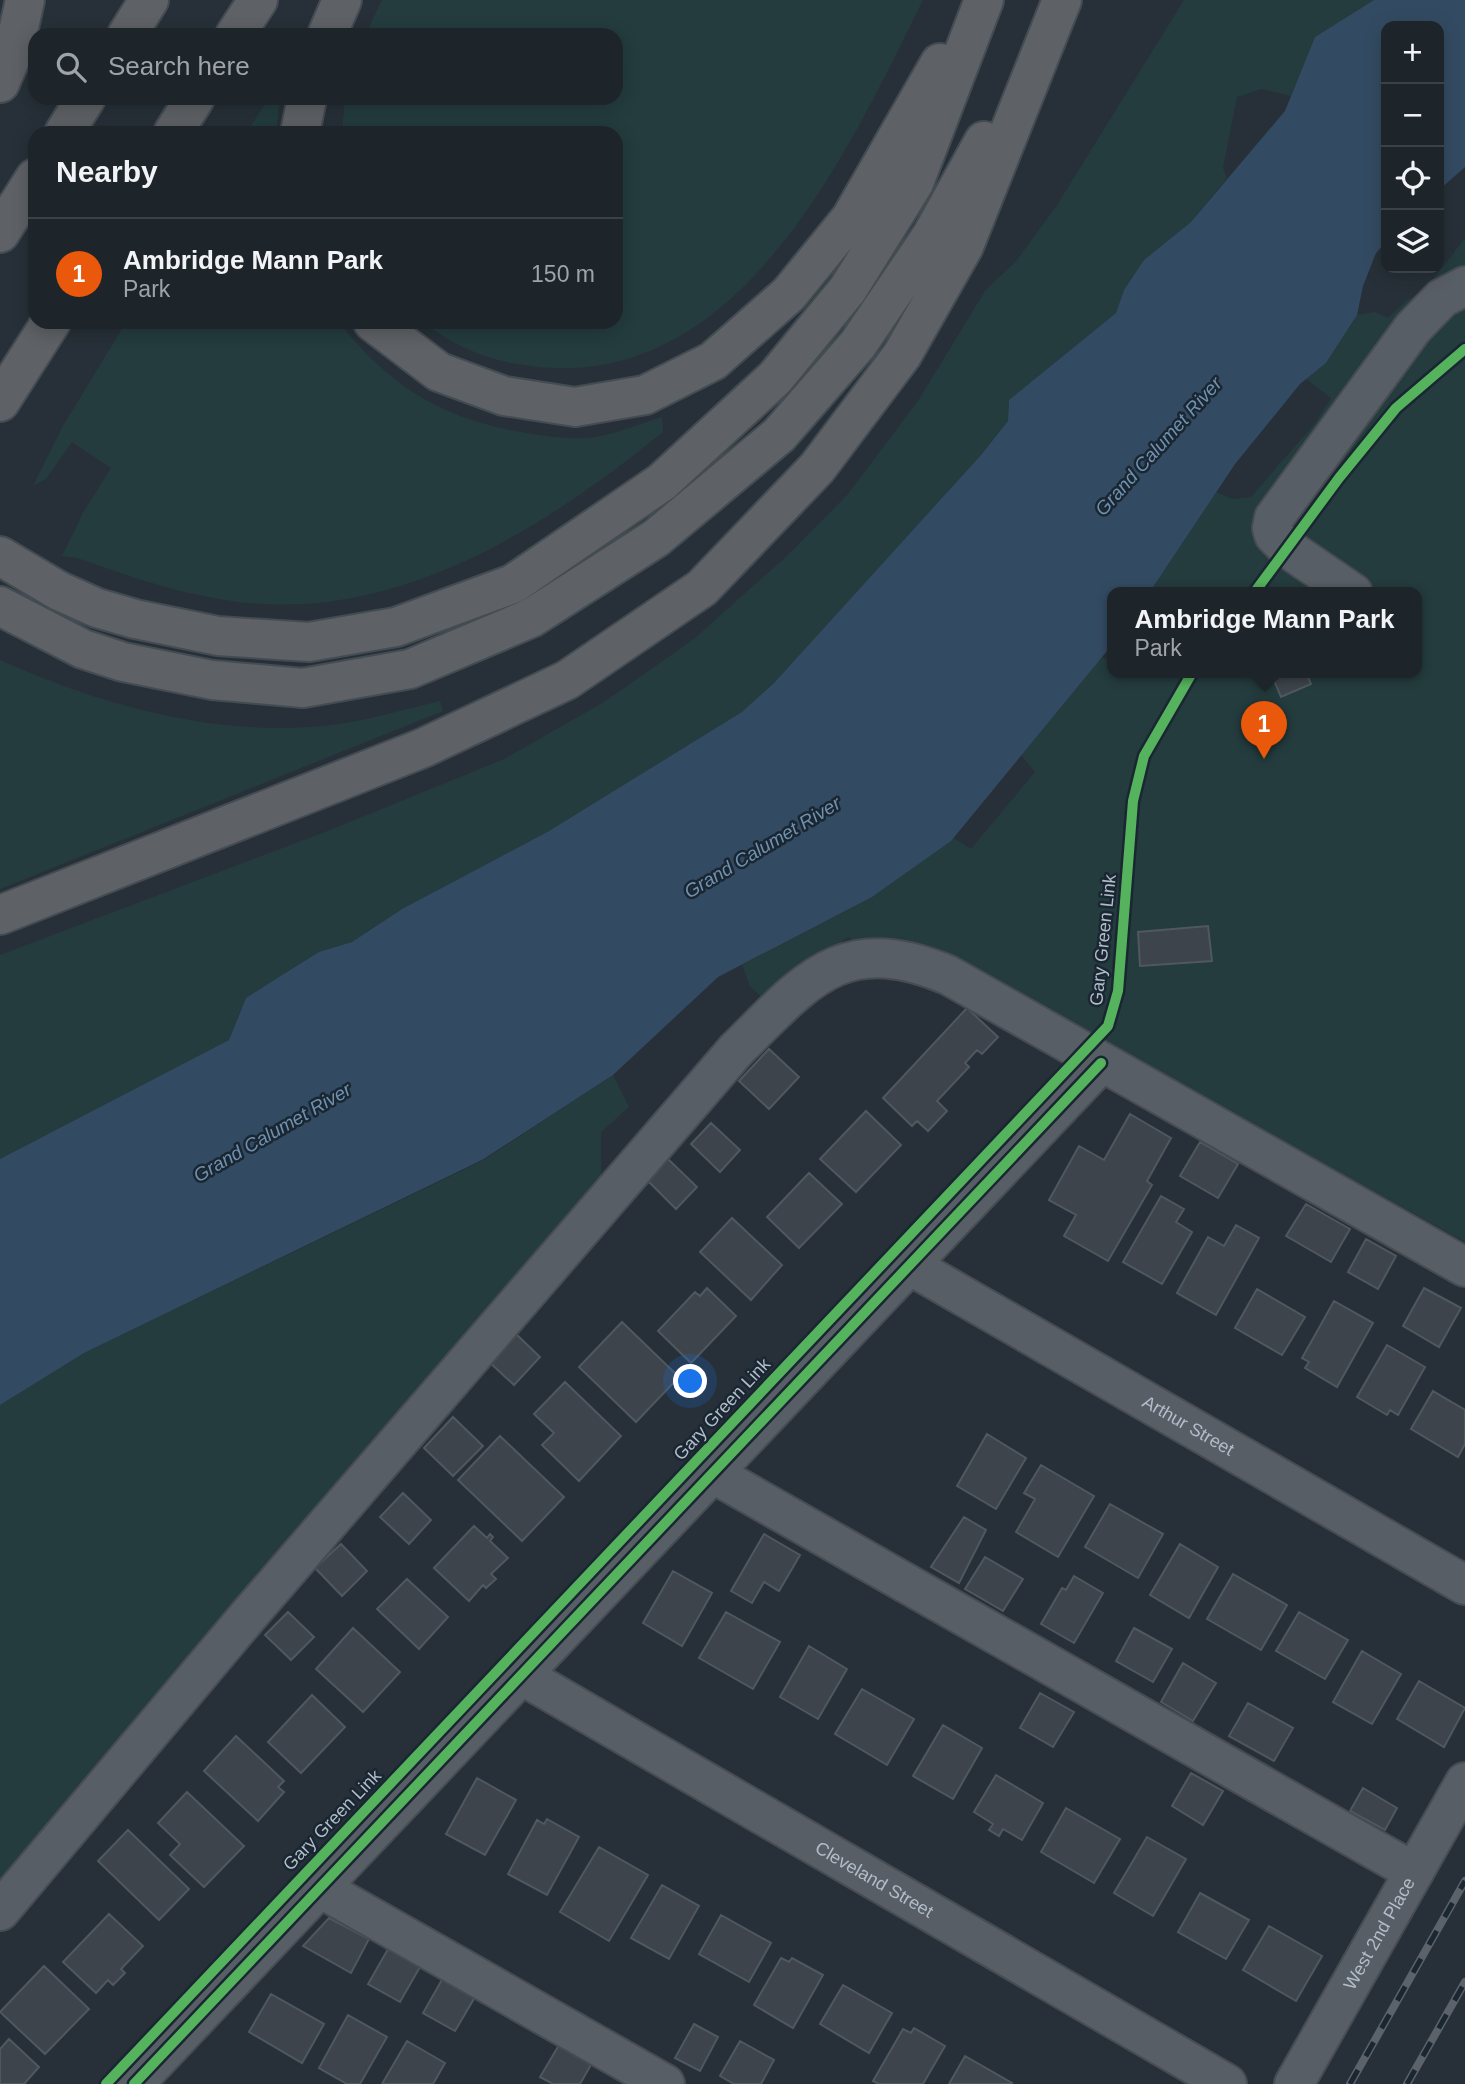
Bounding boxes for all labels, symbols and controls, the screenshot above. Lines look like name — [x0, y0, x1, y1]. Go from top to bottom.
map controls — [1381, 21, 1444, 273]
button: + — [1381, 21, 1444, 84]
search box — [28, 28, 623, 105]
icon: search — [52, 48, 90, 86]
text: Search here — [108, 51, 250, 81]
button: − — [1381, 84, 1444, 147]
button: locate — [1381, 147, 1444, 210]
text: Nearby — [56, 155, 158, 188]
button: layers — [1381, 210, 1444, 273]
text: Ambridge Mann Park — [123, 245, 383, 275]
text: 1 — [73, 261, 85, 287]
text: 150 m — [531, 261, 595, 287]
text: Park — [123, 276, 170, 302]
water label: Grand Calumet River — [1091, 373, 1226, 520]
popup — [1107, 587, 1422, 678]
text: Ambridge Mann Park — [1134, 604, 1395, 634]
text: Park — [1134, 635, 1182, 661]
pin: 1 — [1241, 701, 1287, 759]
water label: Grand Calumet River — [680, 792, 845, 902]
street label: Gary Green Link — [1086, 872, 1120, 1007]
water label: Grand Calumet River — [190, 1078, 355, 1186]
street label: Gary Green Link — [670, 1353, 775, 1464]
your location — [673, 1364, 707, 1398]
street label: Arthur Street — [1139, 1392, 1238, 1460]
street label: Gary Green Link — [279, 1765, 386, 1874]
street label: Cleveland Street — [812, 1838, 937, 1922]
street label: West 2nd Place — [1340, 1874, 1419, 1993]

